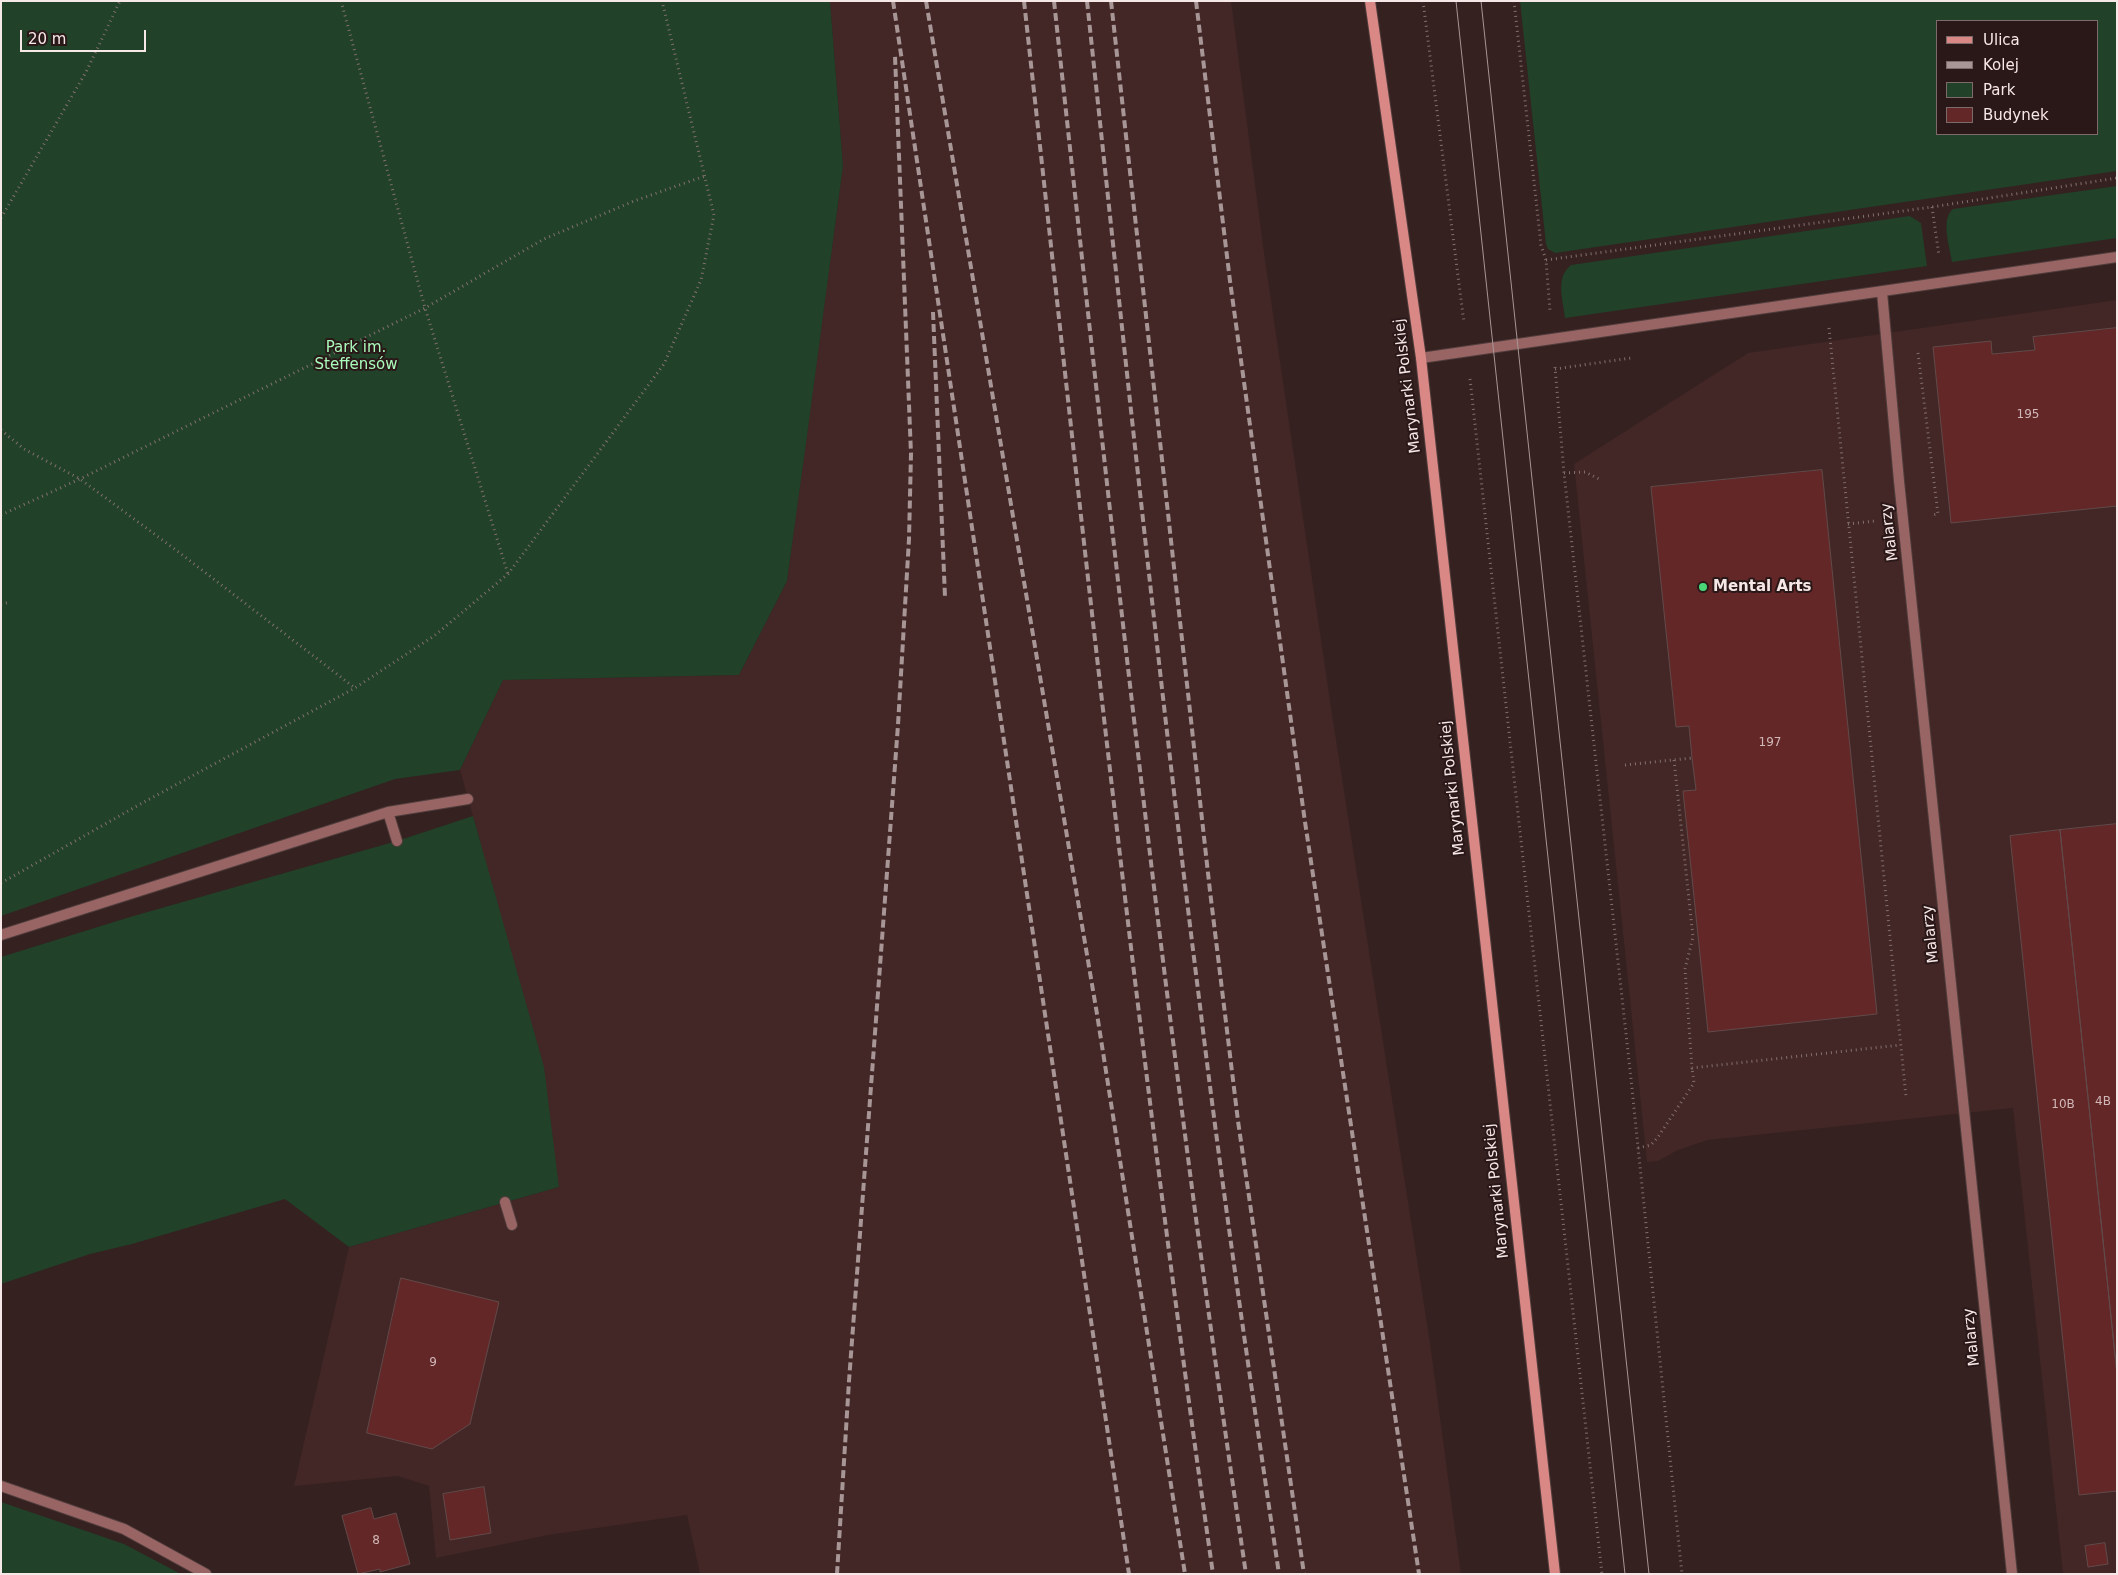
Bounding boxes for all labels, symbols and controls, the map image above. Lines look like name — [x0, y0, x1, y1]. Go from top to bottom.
scale bar — [22, 20, 149, 52]
legend — [1936, 20, 2098, 135]
text: 20 m — [28, 30, 66, 48]
text: Ulica — [1983, 31, 2020, 49]
text: Kolej — [1983, 56, 2019, 74]
text: Park — [1983, 81, 2015, 99]
text: Budynek — [1983, 106, 2049, 124]
street label: Marynarki Polskiej — [1391, 318, 1425, 454]
park label: Park im. Steffensów — [315, 339, 397, 374]
house number: 195 — [2017, 408, 2039, 422]
street label: Malarzy — [1878, 502, 1902, 562]
place label: Mental Arts — [1713, 578, 1812, 596]
marker: Mental Arts — [1697, 581, 1709, 593]
street label: Marynarki Polskiej — [1437, 720, 1469, 856]
house number: 197 — [1759, 736, 1781, 750]
street label: Malarzy — [1919, 904, 1943, 964]
house number: 4B — [2095, 1095, 2111, 1109]
house number: 10B — [2051, 1098, 2075, 1112]
street label: Marynarki Polskiej — [1481, 1123, 1513, 1259]
street label: Malarzy — [1960, 1307, 1984, 1367]
house number: 9 — [429, 1356, 437, 1370]
house number: 8 — [372, 1534, 380, 1548]

